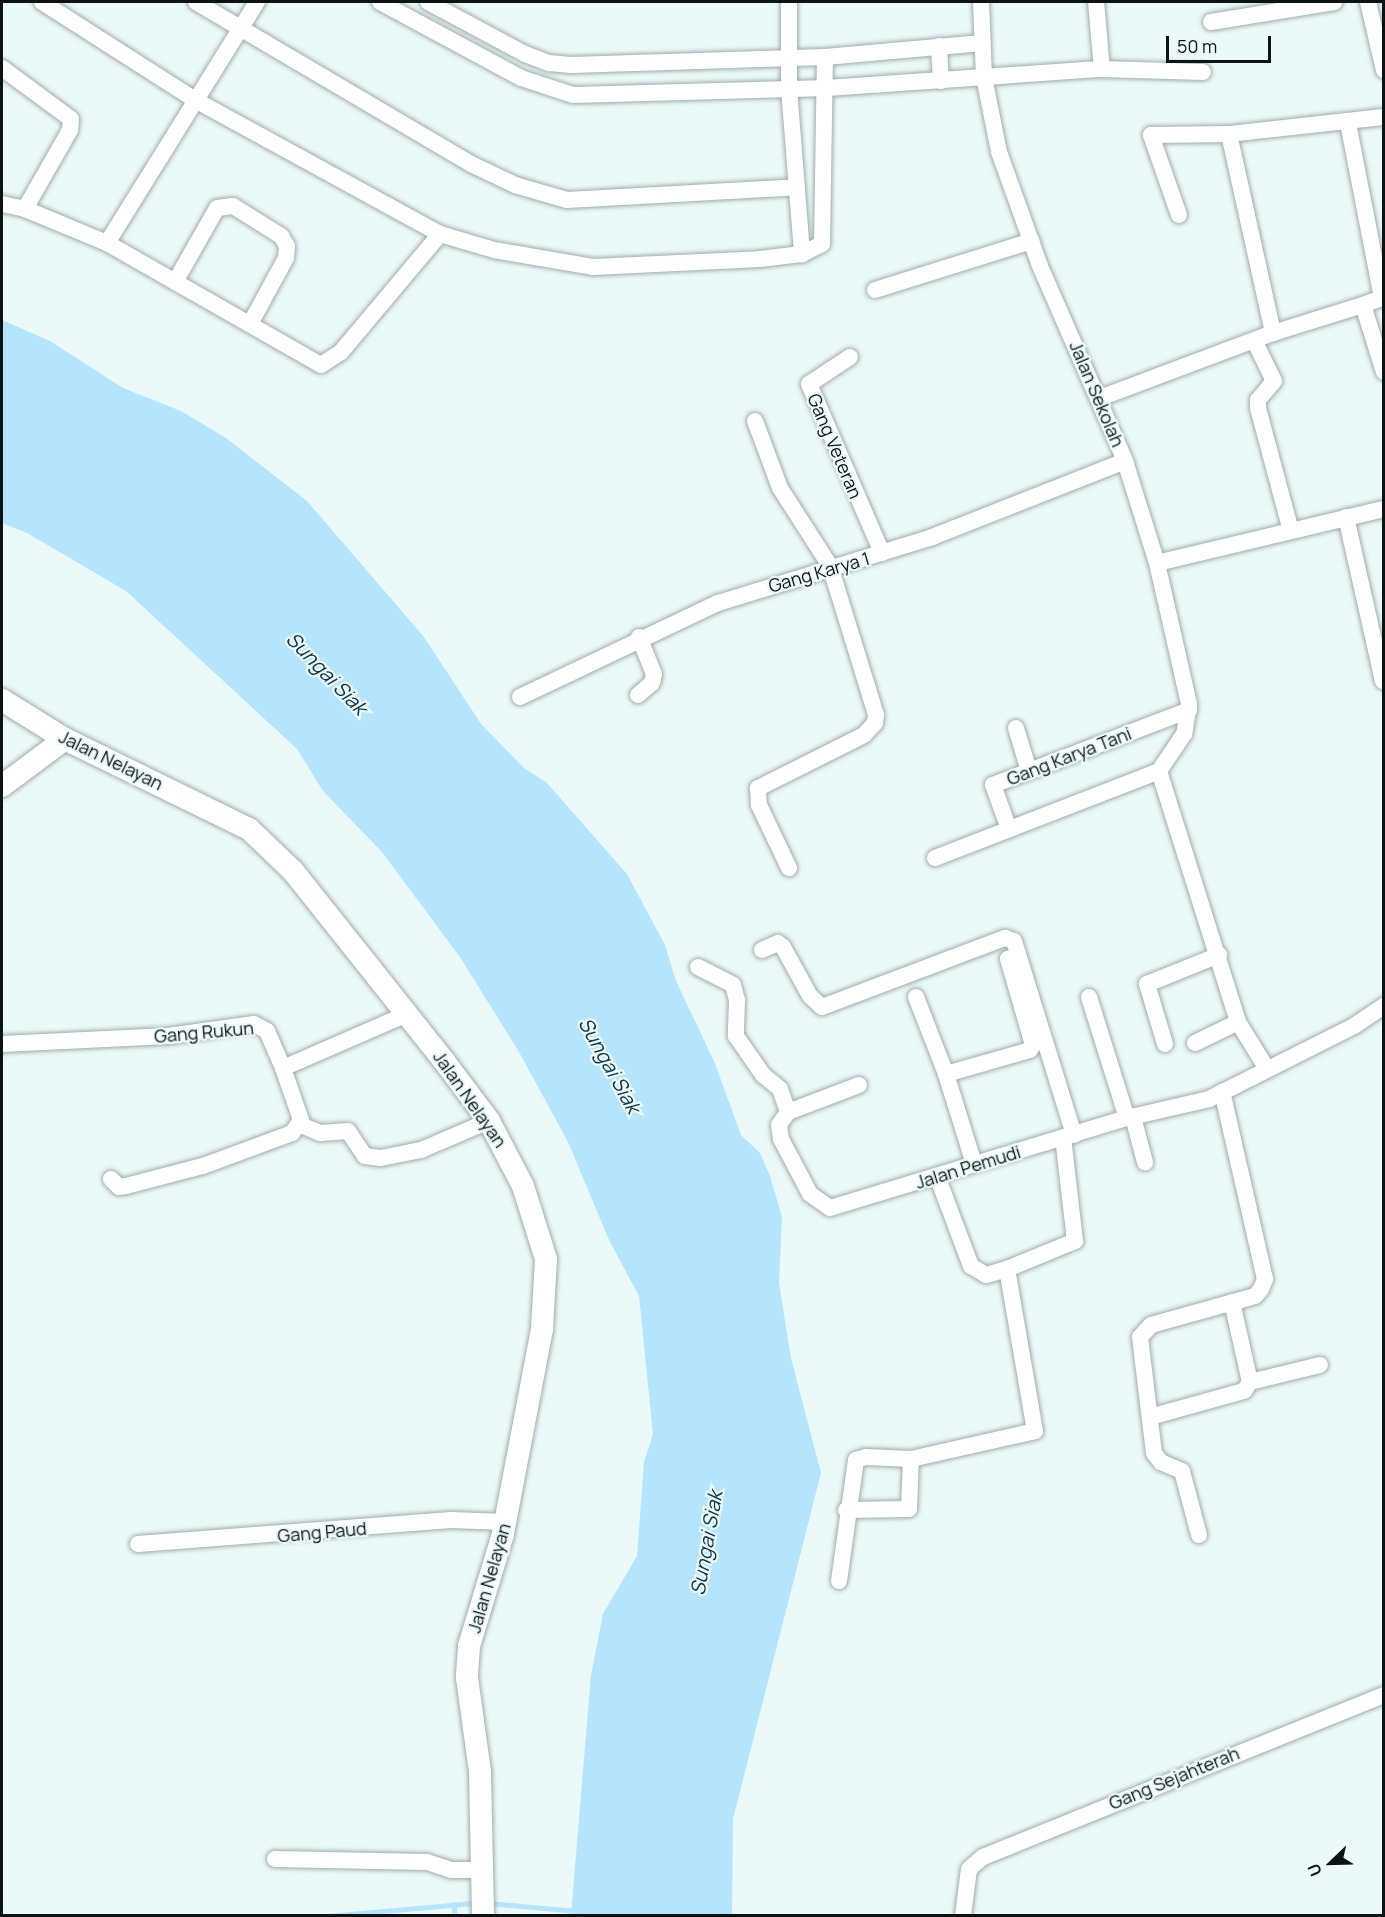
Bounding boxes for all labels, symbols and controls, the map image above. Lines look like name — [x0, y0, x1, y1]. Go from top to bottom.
scale bar — [1169, 24, 1274, 62]
text: 50 m — [1177, 34, 1217, 58]
street label: Jalan Sekolah — [1065, 338, 1129, 450]
street label: Gang Veteran — [803, 390, 867, 502]
street label: Gang Karya 1 — [766, 547, 872, 597]
water label: Sungai Siak — [282, 627, 372, 719]
street label: Gang Karya Tani — [1004, 722, 1134, 790]
street label: Jalan Nelayan — [55, 725, 167, 795]
water label: Sungai Siak — [574, 1013, 646, 1117]
street label: Gang Rukun — [153, 1017, 255, 1047]
street label: Jalan Nelayan — [429, 1046, 511, 1152]
street label: Jalan Pemudi — [913, 1141, 1023, 1193]
water label: Sungai Siak — [685, 1489, 727, 1597]
street label: Gang Paud — [277, 1517, 367, 1547]
street label: Jalan Nelayan — [463, 1521, 515, 1635]
street label: Gang Sejahterah — [1106, 1742, 1242, 1814]
north arrow — [1301, 1833, 1361, 1893]
text: U — [1302, 1860, 1327, 1880]

